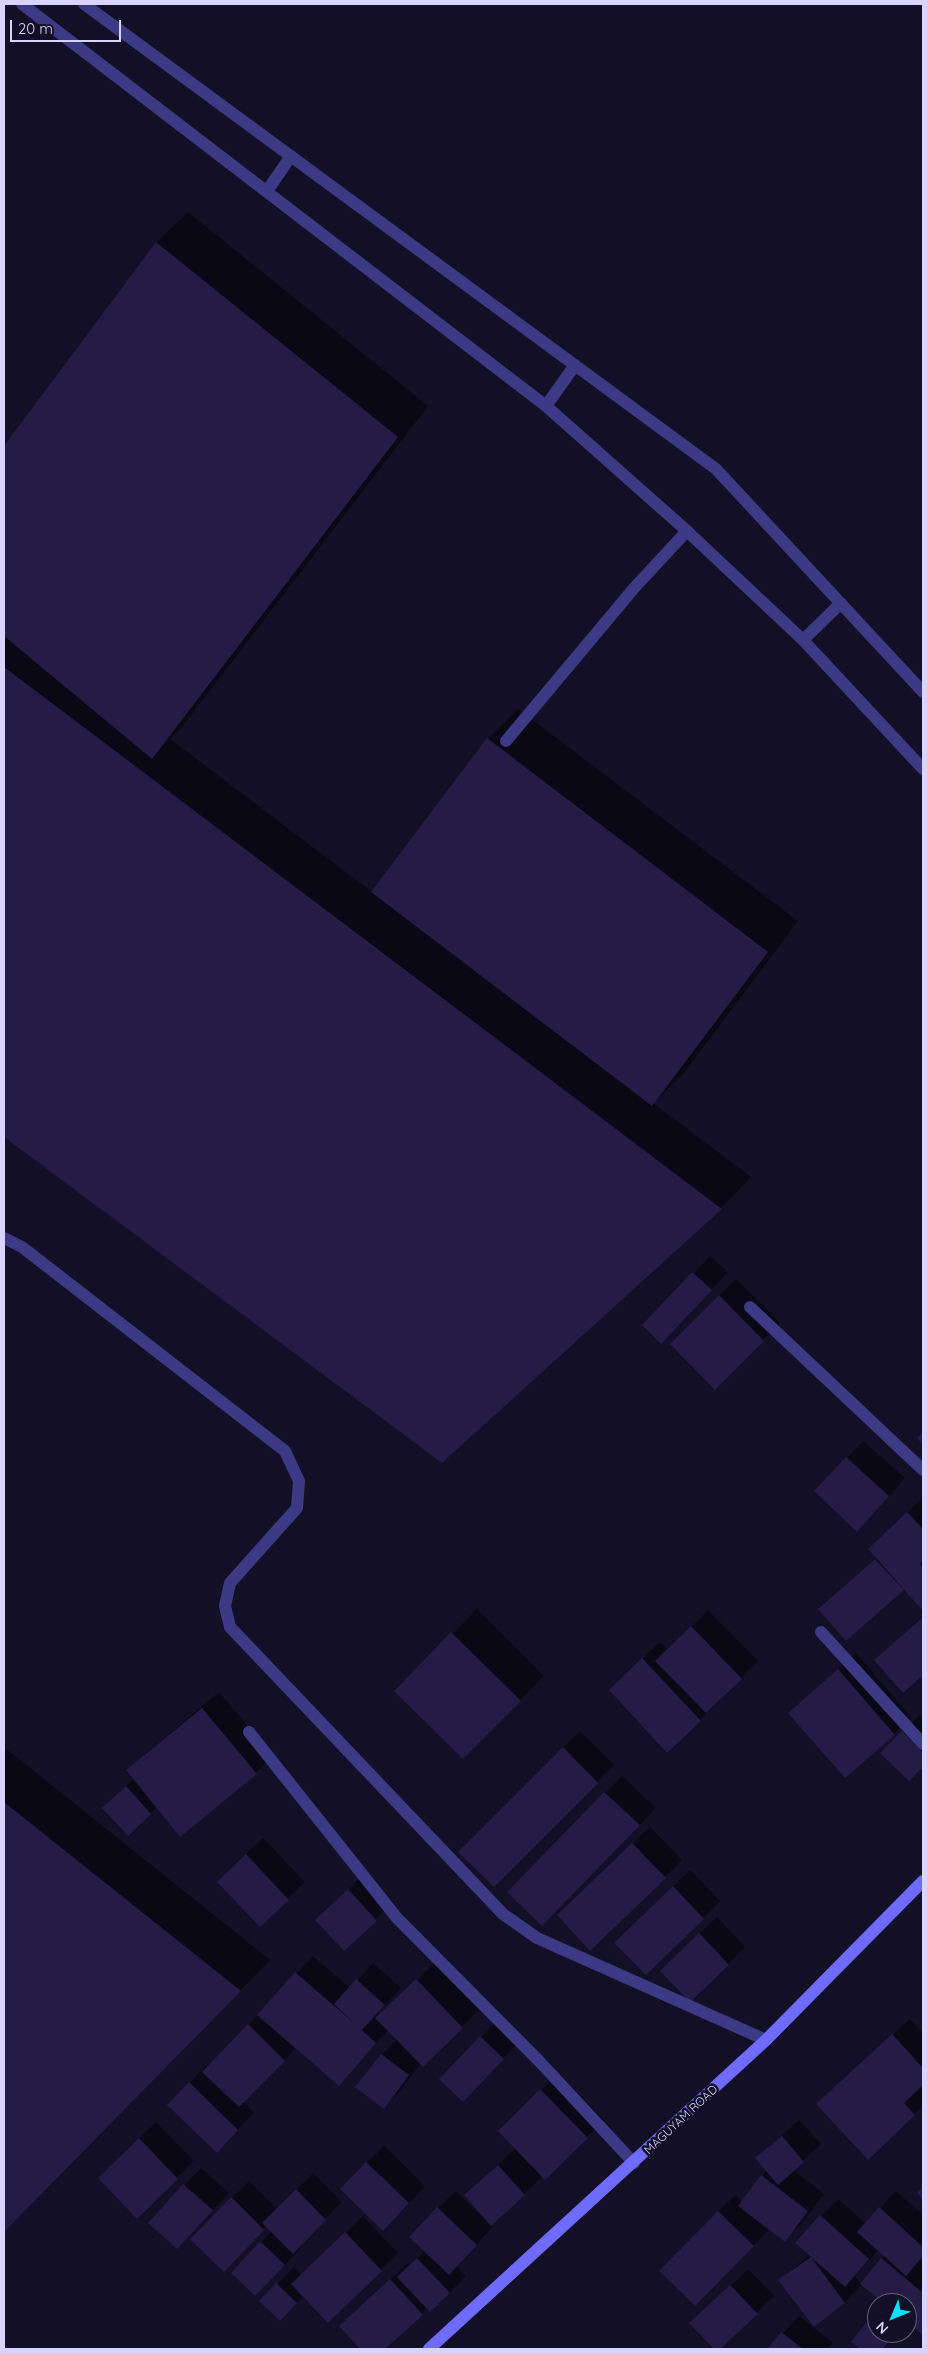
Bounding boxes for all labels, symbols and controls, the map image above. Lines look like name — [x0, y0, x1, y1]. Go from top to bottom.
scale bar — [12, 10, 124, 42]
text: 20 m — [18, 19, 53, 38]
street label: MAGUYAM ROAD — [641, 2082, 721, 2158]
north arrow — [867, 2293, 917, 2343]
text: N — [872, 2318, 892, 2338]

